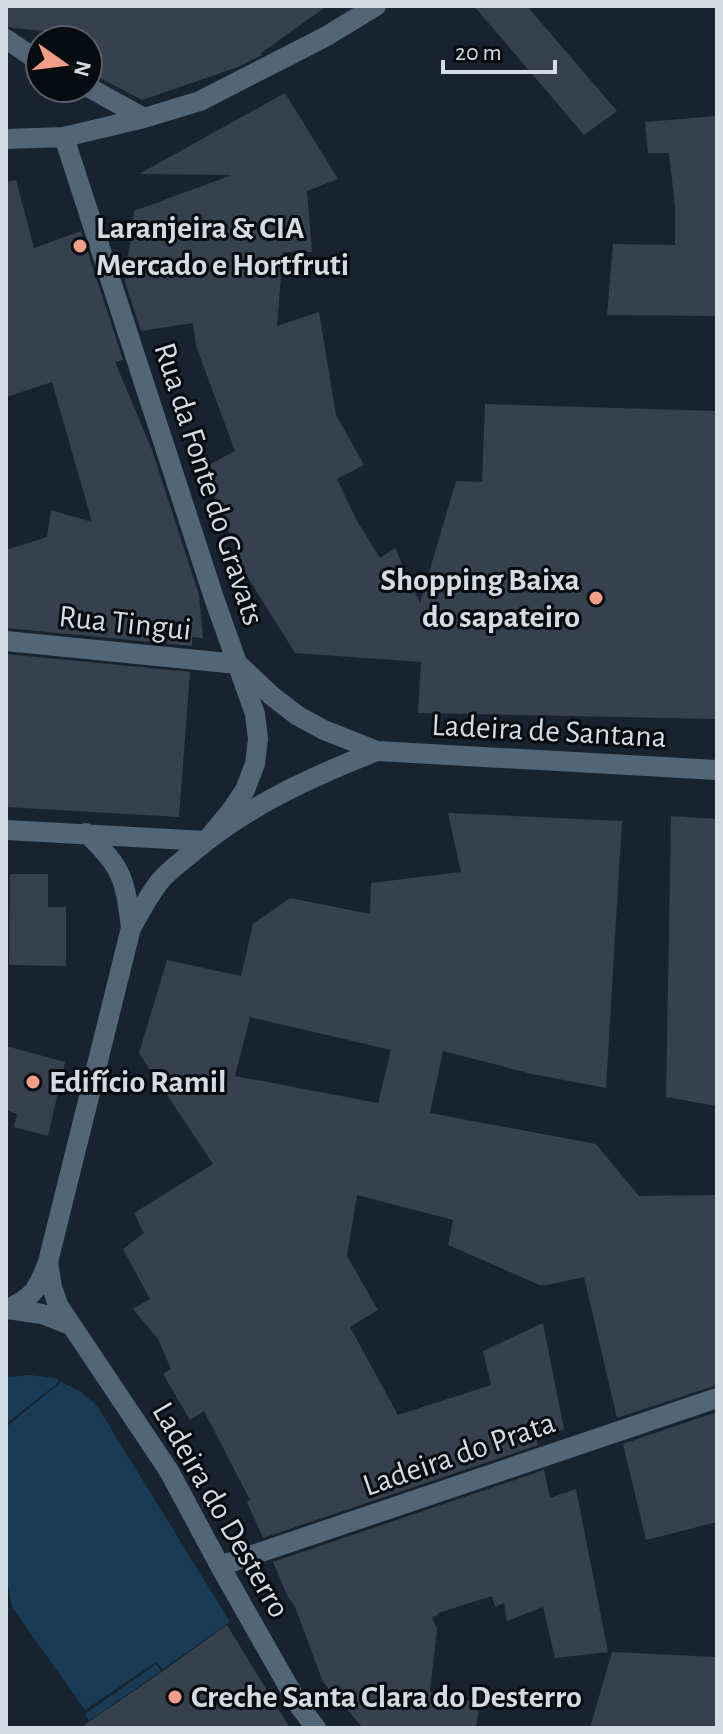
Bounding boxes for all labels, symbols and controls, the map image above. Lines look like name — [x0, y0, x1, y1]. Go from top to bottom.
north arrow — [24, 24, 104, 104]
scale bar — [443, 24, 555, 74]
text: 20 m — [455, 41, 502, 65]
text: N — [70, 59, 95, 79]
place label: Laranjeira & CIA Mercado e Hortfruti — [96, 212, 349, 281]
marker: Laranjeira & CIA Mercado e Hortfruti — [71, 237, 89, 255]
street label: Rua da Fonte do Gravats — [148, 339, 270, 629]
place label: Shopping Baixa do sapateiro — [380, 564, 580, 633]
marker: Shopping Baixa do sapateiro — [587, 589, 605, 607]
street label: Rua Tingui — [57, 600, 193, 646]
street label: Ladeira de Santana — [431, 709, 667, 753]
place label: Edifício Ramil — [49, 1066, 226, 1098]
marker: Edifício Ramil — [24, 1073, 42, 1091]
street label: Ladeira do Desterro — [146, 1397, 296, 1623]
street label: Ladeira do Prata — [359, 1406, 559, 1502]
place label: Creche Santa Clara do Desterro — [191, 1681, 582, 1713]
marker: Creche Santa Clara do Desterro — [166, 1688, 184, 1706]

